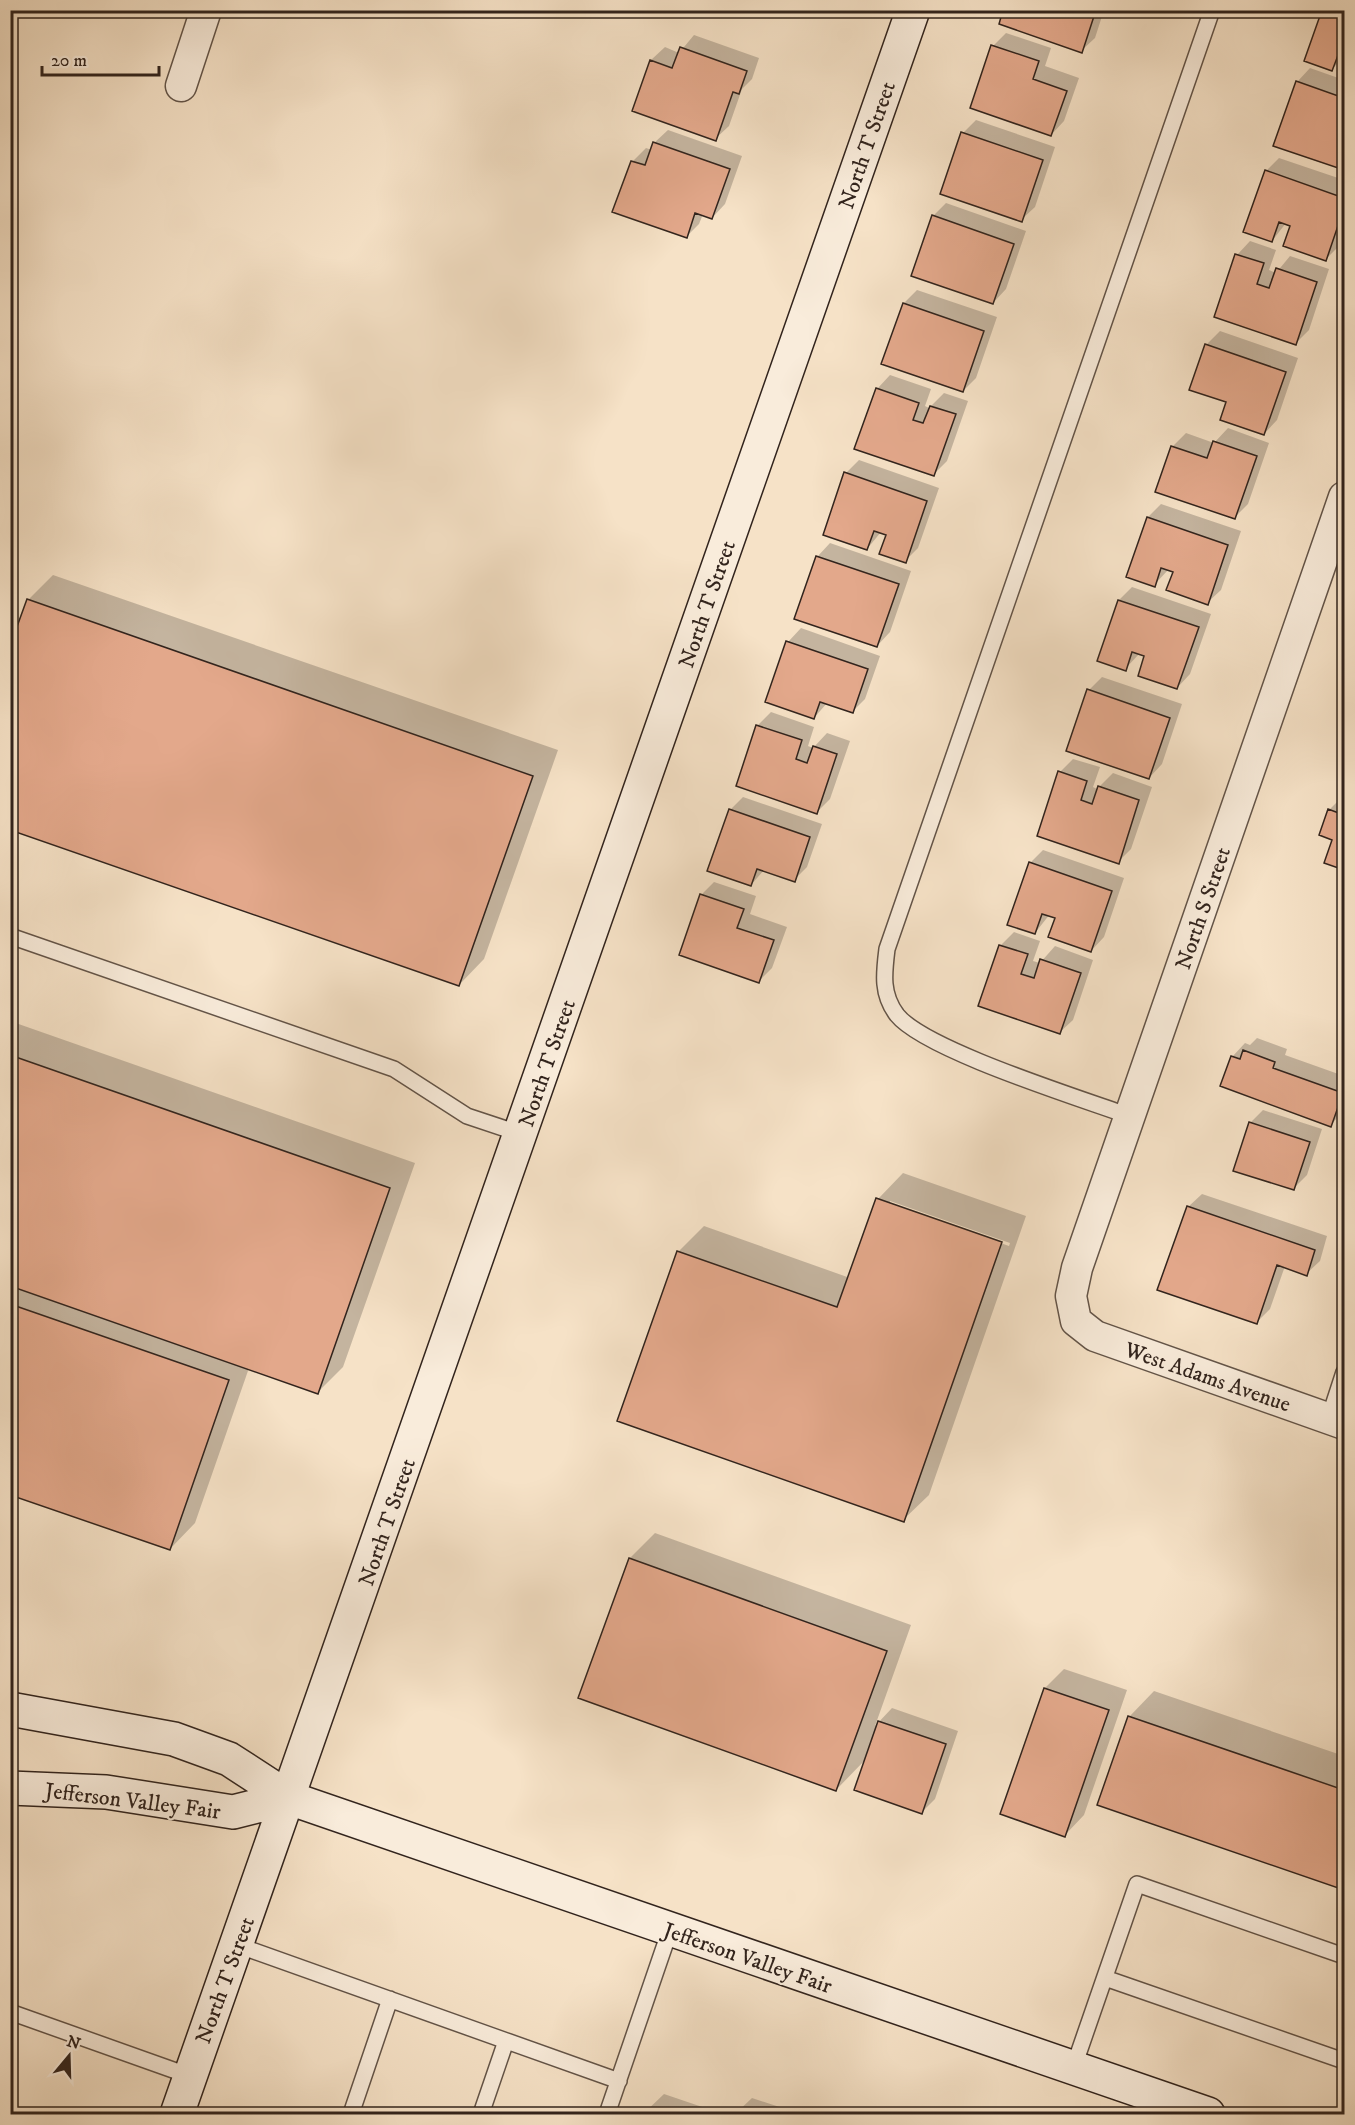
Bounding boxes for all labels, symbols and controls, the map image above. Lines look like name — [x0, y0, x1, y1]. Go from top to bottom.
scale bar — [42, 39, 159, 77]
text: 20 m — [51, 50, 87, 72]
street label: North T Street — [833, 78, 902, 213]
street label: North T Street — [673, 537, 742, 672]
street label: North S Street — [1170, 844, 1237, 973]
street label: North T Street — [513, 996, 582, 1131]
street label: West Adams Avenue — [1120, 1336, 1294, 1418]
street label: North T Street — [353, 1455, 422, 1590]
street label: Jefferson Valley Fair — [42, 1777, 223, 1826]
street label: North T Street — [190, 1913, 261, 2048]
street label: Jefferson Valley Fair — [658, 1916, 836, 2000]
north arrow — [39, 2026, 99, 2086]
text: N — [64, 2031, 83, 2054]

